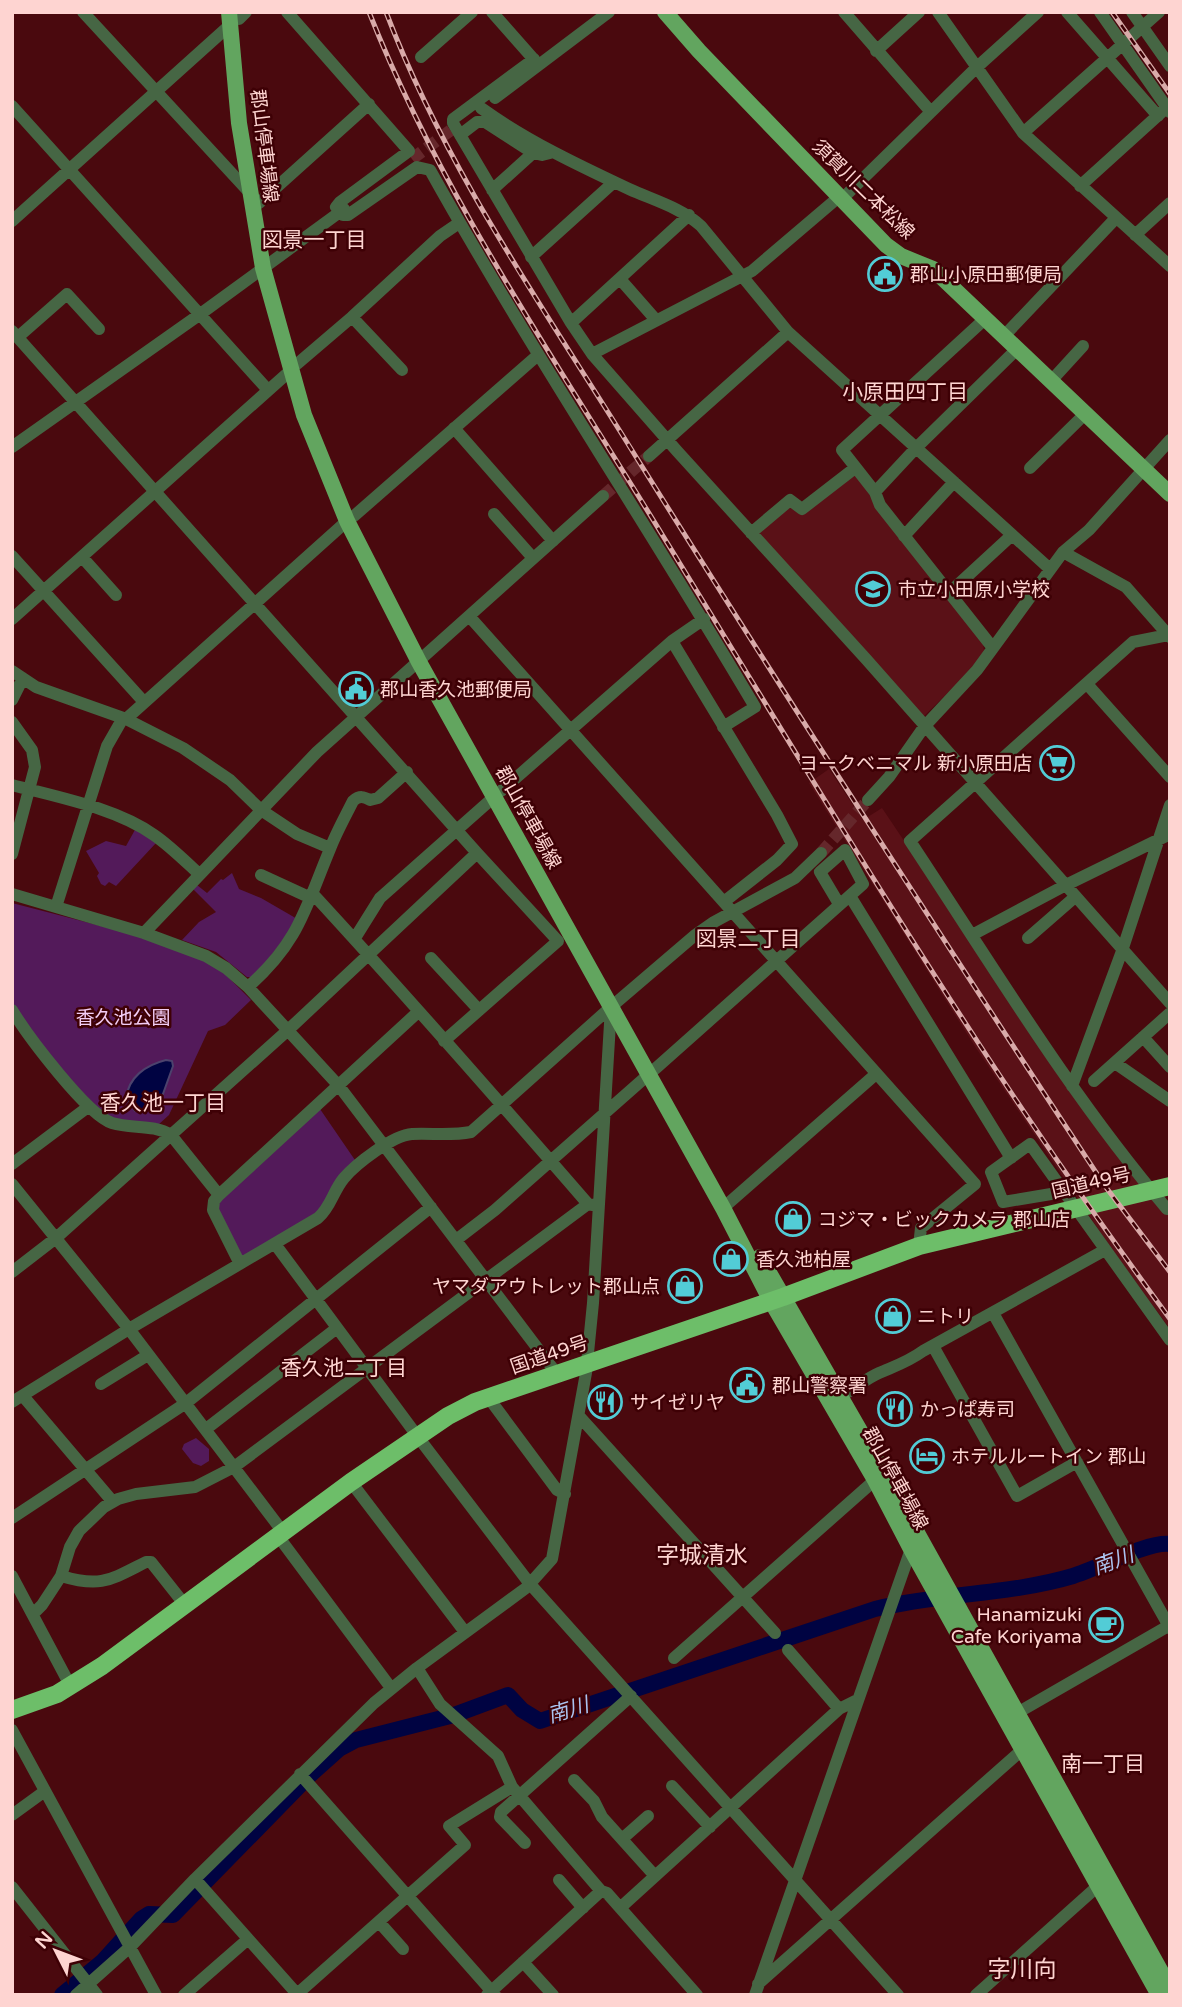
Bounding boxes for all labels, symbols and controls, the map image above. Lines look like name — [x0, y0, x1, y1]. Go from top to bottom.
street label: 郡山停車場線 — [246, 88, 282, 204]
street label: 須賀川二本松線 — [808, 136, 919, 244]
district label: 図景一丁目 — [262, 228, 367, 253]
public building icon: 郡山小原田郵便局 — [866, 255, 904, 293]
place label: 郡山小原田郵便局 — [910, 264, 1062, 286]
district label: 小原田四丁目 — [842, 380, 968, 405]
school or university icon: 市立小田原小学校 — [854, 570, 892, 608]
place label: 市立小田原小学校 — [898, 579, 1050, 601]
public building icon: 郡山香久池郵便局 — [337, 670, 375, 708]
place label: 郡山香久池郵便局 — [380, 679, 532, 701]
supermarket icon: ヨークベニマル 新小原田店 — [1038, 744, 1076, 782]
place label: ヨークベニマル 新小原田店 — [799, 753, 1032, 775]
street label: 郡山停車場線 — [491, 762, 565, 873]
district label: 図景二丁目 — [696, 927, 801, 952]
park label: 香久池公園 — [75, 1007, 171, 1029]
district label: 香久池一丁目 — [100, 1091, 226, 1116]
street label: 国道49号 — [1049, 1163, 1133, 1203]
shop icon: コジマ・ビックカメラ 郡山店 — [774, 1200, 812, 1238]
place label: コジマ・ビックカメラ 郡山店 — [818, 1209, 1070, 1231]
shop icon: 香久池柏屋 — [712, 1240, 750, 1278]
place label: 香久池柏屋 — [756, 1249, 851, 1271]
shop icon: ヤマダアウトレット郡山点 — [666, 1267, 704, 1305]
place label: ヤマダアウトレット郡山点 — [432, 1276, 660, 1298]
shop icon: ニトリ — [874, 1297, 912, 1335]
place label: ニトリ — [917, 1306, 974, 1328]
street label: 国道49号 — [508, 1331, 591, 1379]
district label: 香久池二丁目 — [281, 1356, 407, 1381]
public building icon: 郡山警察署 — [728, 1366, 766, 1404]
place label: 郡山警察署 — [772, 1375, 867, 1397]
restaurant icon: サイゼリヤ — [586, 1383, 624, 1421]
restaurant icon: かっぱ寿司 — [876, 1390, 914, 1428]
place label: サイゼリヤ — [630, 1392, 725, 1414]
place label: かっぱ寿司 — [920, 1399, 1015, 1421]
street label: 郡山停車場線 — [858, 1423, 932, 1534]
hotel icon: ホテルルートイン 郡山 — [908, 1437, 946, 1475]
place label: ホテルルートイン 郡山 — [951, 1446, 1146, 1468]
district label: 字城清水 — [656, 1542, 748, 1570]
water label: 南川 — [1089, 1542, 1139, 1580]
place label: Hanamizuki Cafe Koriyama — [951, 1604, 1082, 1648]
cafe icon: Hanamizuki Cafe Koriyama — [1087, 1606, 1125, 1644]
water label: 南川 — [544, 1692, 594, 1729]
district label: 南一丁目 — [1061, 1752, 1145, 1777]
north arrow — [21, 1916, 91, 1986]
text: N — [31, 1927, 57, 1953]
district label: 字川向 — [988, 1956, 1057, 1984]

